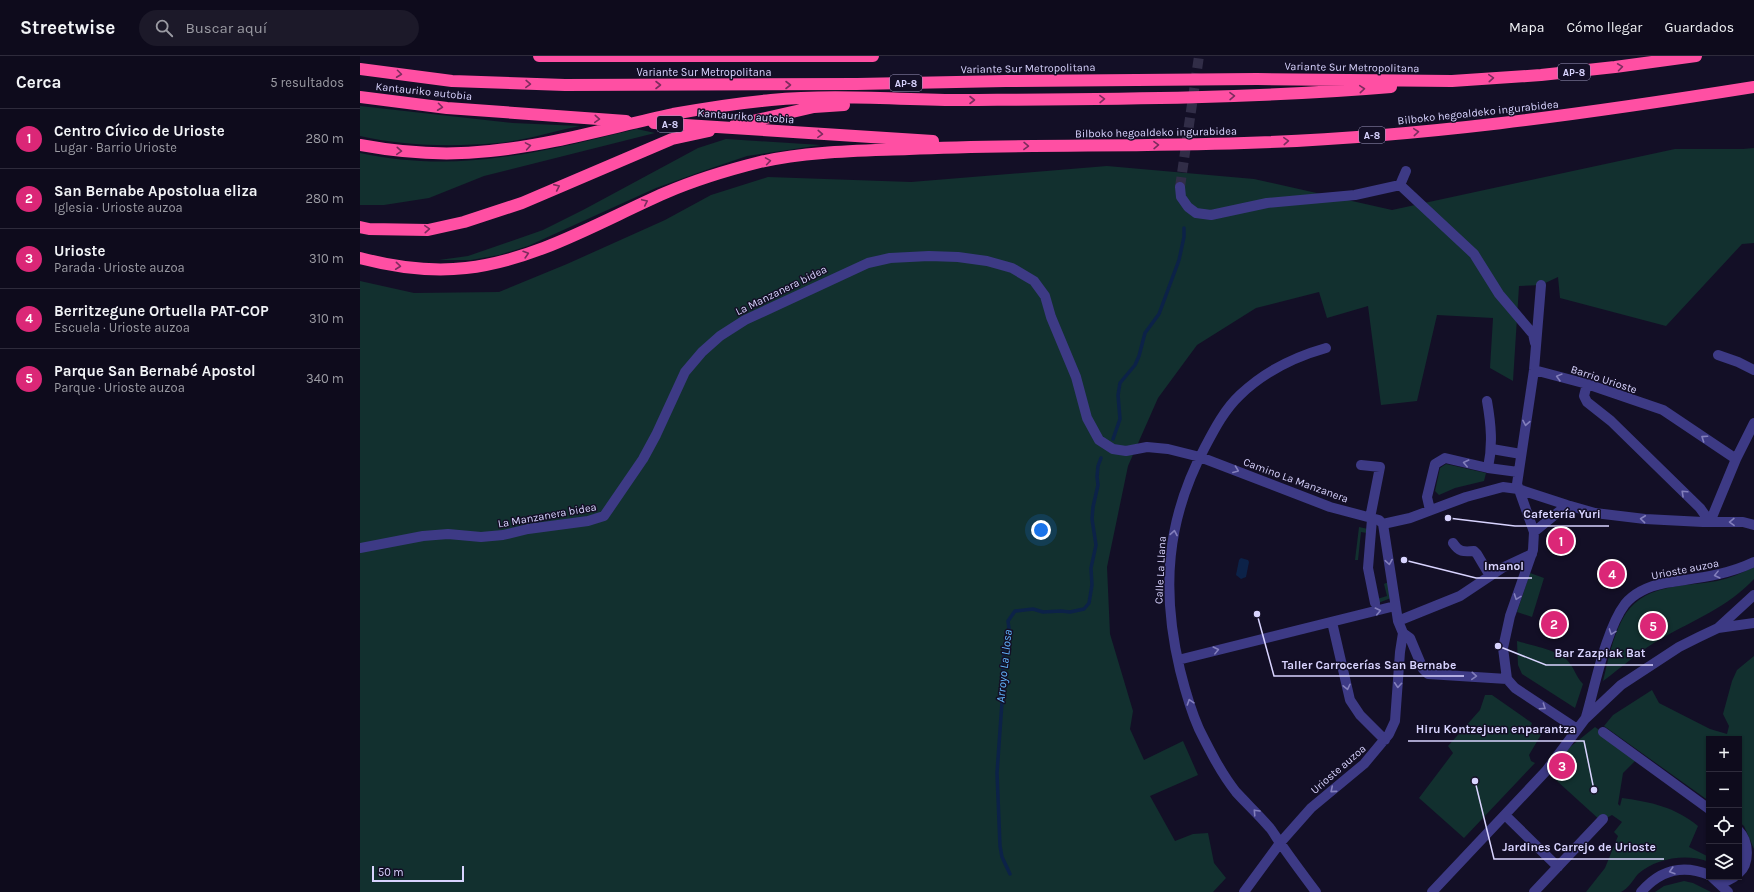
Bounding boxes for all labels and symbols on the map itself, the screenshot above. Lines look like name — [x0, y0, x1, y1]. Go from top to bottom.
street label: Variante Sur Metropolitana — [1284, 60, 1420, 75]
street label: Variante Sur Metropolitana — [960, 61, 1096, 76]
one-way arrow — [1617, 63, 1623, 72]
road number: AP-8 — [1558, 64, 1590, 80]
street label: Variante Sur Metropolitana — [637, 66, 771, 79]
one-way arrow — [396, 69, 402, 78]
one-way arrow — [1488, 74, 1494, 83]
road number: AP-8 — [890, 75, 922, 91]
one-way arrow — [525, 79, 531, 88]
street label: Kantauriko autobia — [375, 80, 473, 103]
one-way arrow — [785, 80, 791, 89]
one-way arrow — [655, 81, 661, 89]
one-way arrow — [1359, 85, 1365, 94]
one-way arrow — [1229, 92, 1235, 100]
one-way arrow — [1099, 94, 1105, 103]
one-way arrow — [969, 96, 975, 104]
street label: Bilboko hegoaldeko ingurabidea — [1397, 98, 1559, 127]
one-way arrow — [437, 102, 443, 111]
street label: Kantauriko autobia — [697, 107, 795, 126]
one-way arrow — [594, 114, 600, 123]
road number: A-8 — [657, 116, 683, 132]
street label: Bilboko hegoaldeko ingurabidea — [1075, 125, 1237, 140]
road number: A-8 — [1359, 127, 1385, 143]
one-way arrow — [1413, 128, 1419, 137]
one-way arrow — [817, 130, 823, 138]
one-way arrow — [1283, 137, 1289, 146]
one-way arrow — [1153, 141, 1159, 149]
one-way arrow — [525, 142, 531, 151]
one-way arrow — [1023, 142, 1029, 150]
one-way arrow — [396, 146, 402, 155]
one-way arrow — [765, 157, 771, 166]
one-way arrow — [554, 184, 561, 192]
one-way arrow — [641, 199, 649, 207]
one-way arrow — [424, 225, 430, 234]
one-way arrow — [522, 250, 529, 259]
one-way arrow — [395, 261, 401, 270]
street label: La Manzanera bidea — [733, 263, 829, 318]
street label: Barrio Urioste — [1569, 363, 1639, 396]
one-way arrow — [1556, 373, 1563, 382]
one-way arrow — [1523, 420, 1531, 426]
one-way arrow — [1701, 435, 1708, 442]
street label: Camino La Manzanera — [1241, 455, 1350, 506]
one-way arrow — [1463, 459, 1469, 467]
one-way arrow — [1233, 466, 1240, 474]
one-way arrow — [1681, 491, 1689, 498]
street label: La Manzanera bidea — [497, 500, 597, 531]
callout: Cafetería Yuri — [1515, 502, 1609, 526]
text: Cafetería Yuri — [1523, 507, 1601, 521]
one-way arrow — [1640, 515, 1646, 524]
one-way arrow — [1729, 518, 1735, 526]
your location — [1031, 520, 1051, 540]
pin: 1 — [1548, 526, 1574, 556]
one-way arrow — [1169, 529, 1178, 536]
street label: Calle La Llana — [1152, 536, 1169, 604]
callout: Imanol — [1476, 554, 1532, 578]
street label: Urioste auzoa — [1650, 557, 1720, 582]
one-way arrow — [1384, 559, 1393, 565]
text: Imanol — [1484, 559, 1524, 573]
pin: 4 — [1599, 559, 1625, 589]
one-way arrow — [1714, 570, 1721, 579]
one-way arrow — [1513, 593, 1522, 600]
one-way arrow — [1374, 607, 1381, 615]
pin: 2 — [1541, 609, 1567, 639]
pin: 5 — [1640, 611, 1666, 641]
one-way arrow — [1608, 628, 1616, 635]
water label: Arroyo La Llosa — [993, 629, 1015, 703]
callout: Bar Zazpiak Bat — [1546, 641, 1653, 665]
text: Bar Zazpiak Bat — [1555, 646, 1646, 660]
one-way arrow — [1213, 647, 1219, 655]
callout: Taller Carrocerías San Bernabe — [1274, 652, 1464, 676]
text: Taller Carrocerías San Bernabe — [1282, 658, 1456, 672]
one-way arrow — [1471, 672, 1477, 681]
one-way arrow — [1393, 682, 1402, 688]
one-way arrow — [1342, 684, 1350, 690]
one-way arrow — [1186, 699, 1195, 706]
one-way arrow — [1539, 702, 1546, 709]
callout: Hiru Kontzejuen enparantza — [1408, 717, 1584, 741]
text: Hiru Kontzejuen enparantza — [1416, 722, 1576, 736]
street label: Urioste auzoa — [1308, 742, 1368, 797]
pin: 3 — [1549, 751, 1575, 781]
one-way arrow — [1330, 785, 1338, 792]
one-way arrow — [1253, 809, 1260, 817]
callout: Jardines Carrejo de Urioste — [1494, 835, 1664, 859]
text: Jardines Carrejo de Urioste — [1502, 840, 1656, 854]
scale bar — [372, 864, 464, 883]
one-way arrow — [1669, 866, 1676, 875]

